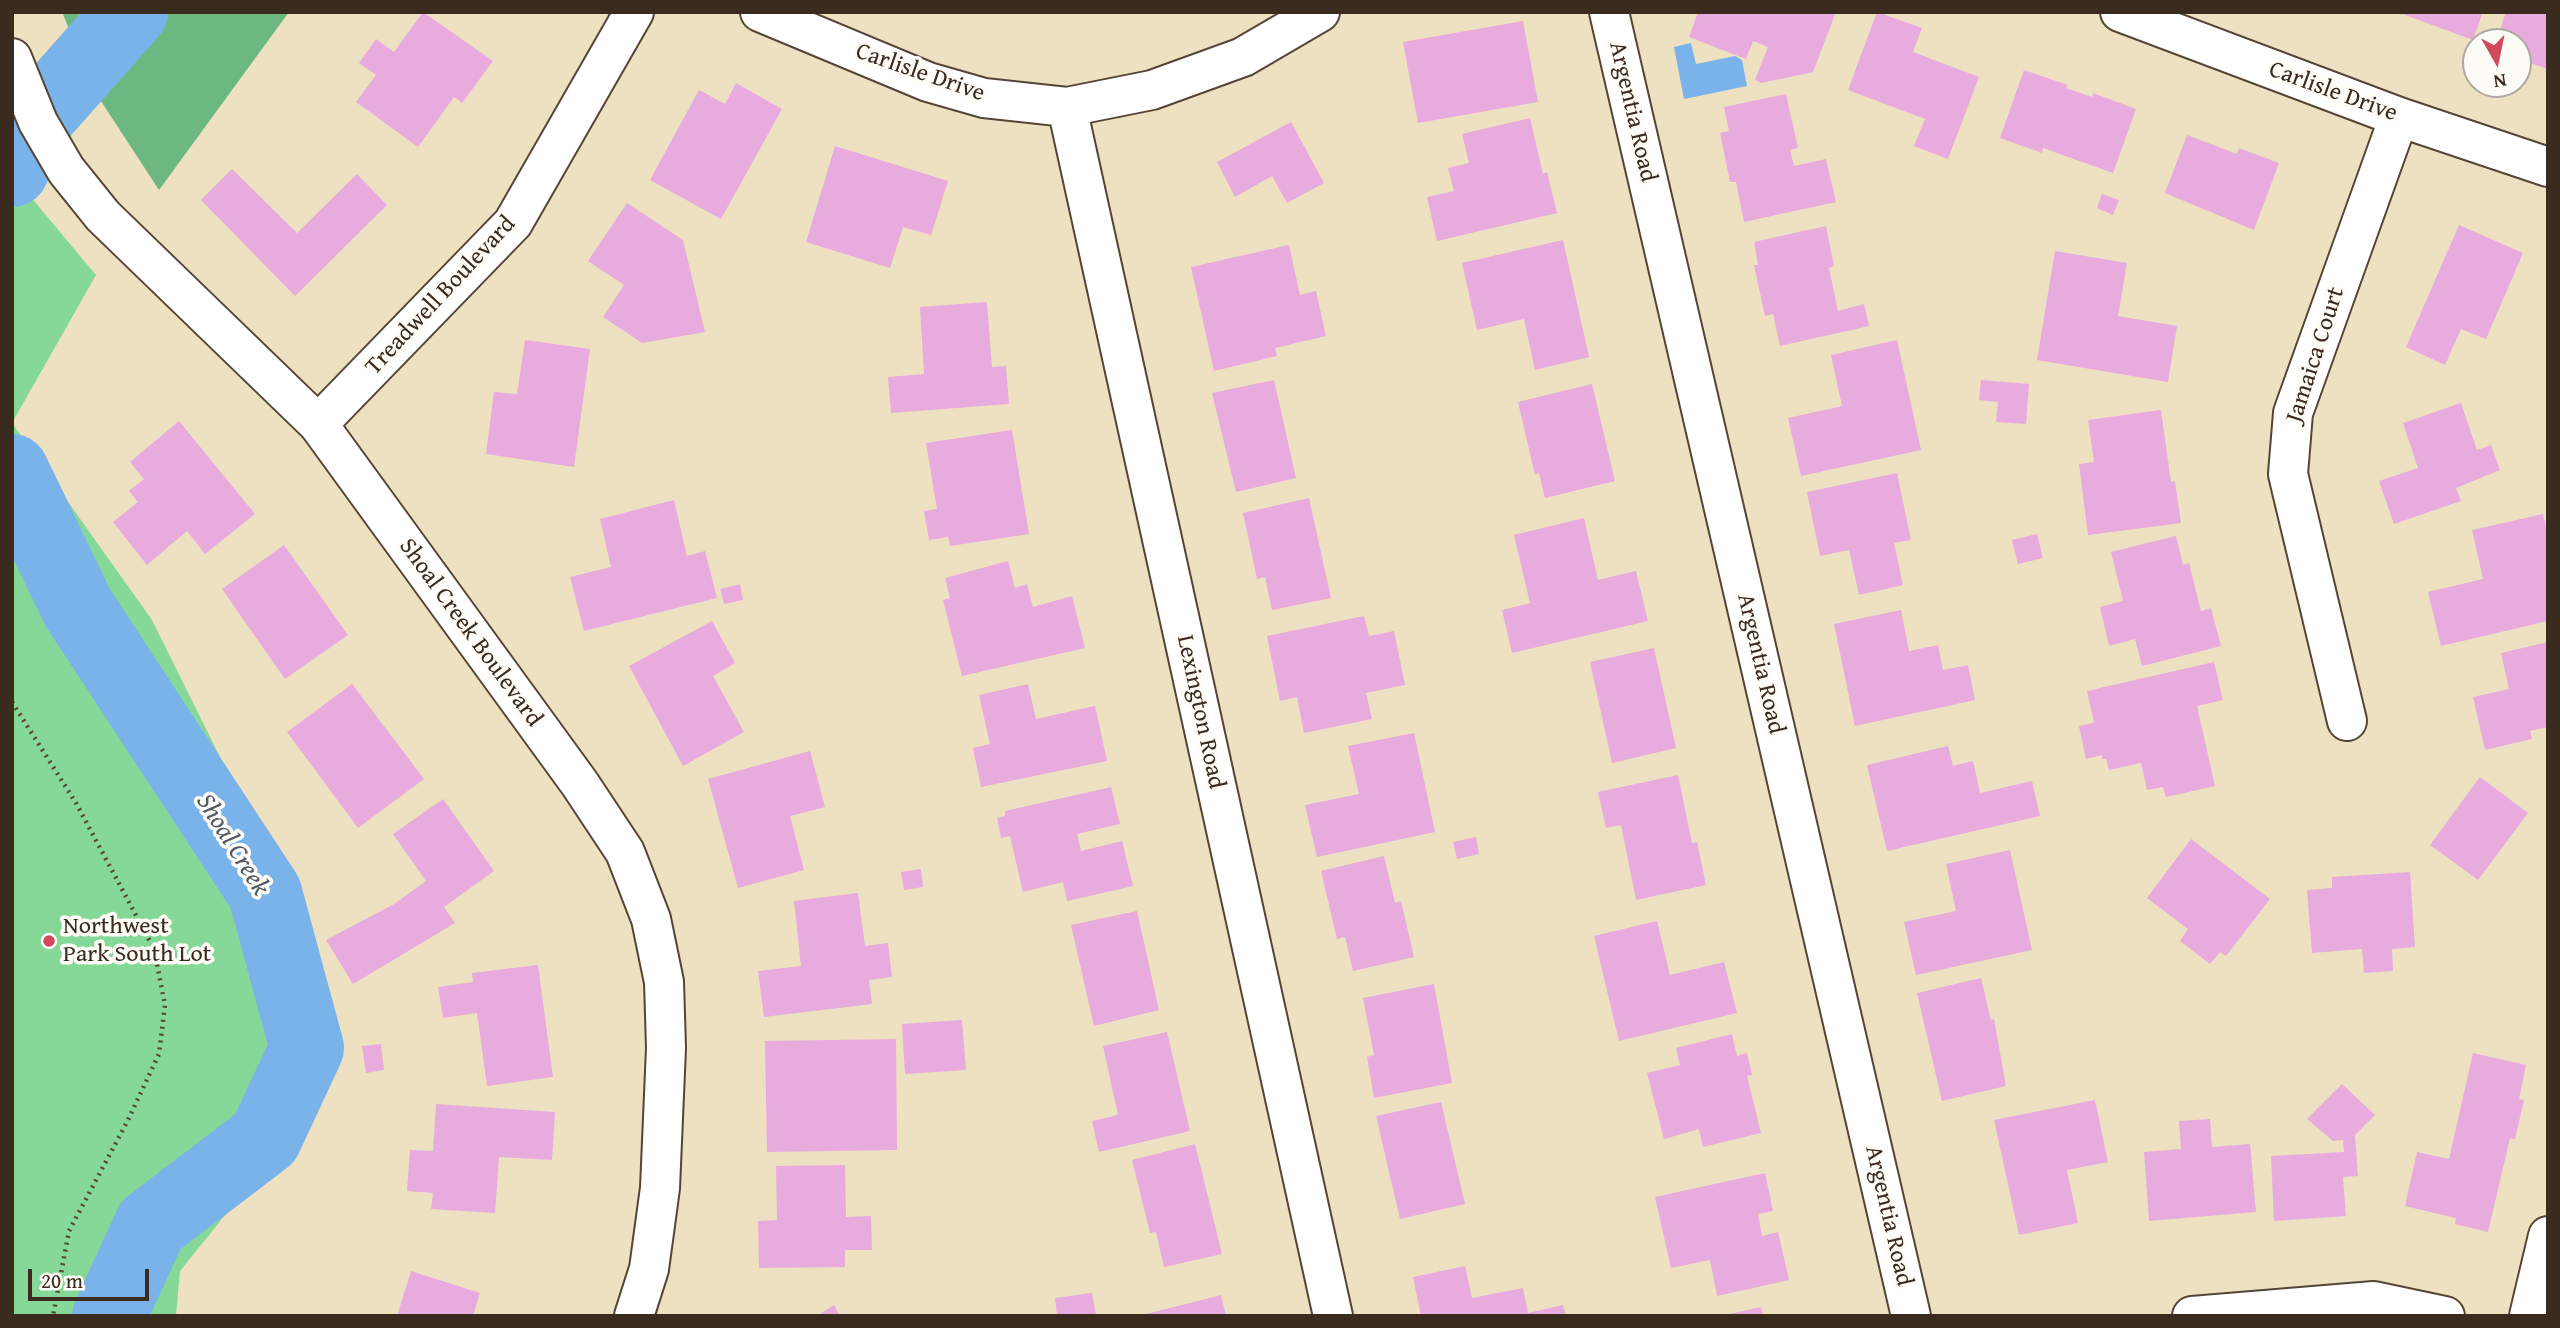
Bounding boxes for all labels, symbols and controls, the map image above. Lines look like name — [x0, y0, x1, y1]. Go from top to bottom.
north arrow — [2462, 28, 2532, 98]
street label: Carlisle Drive — [852, 38, 988, 108]
street label: Argentia Road — [1602, 39, 1662, 185]
street label: Carlisle Drive — [2265, 55, 2401, 129]
text: N — [2492, 67, 2508, 97]
street label: Treadwell Boulevard — [360, 210, 522, 382]
street label: Jamaica Court — [2281, 284, 2351, 426]
street label: Shoal Creek Boulevard — [392, 533, 548, 733]
street label: Argentia Road — [1730, 591, 1790, 737]
street label: Lexington Road — [1170, 632, 1230, 792]
water label: Shoal Creek — [188, 788, 276, 902]
place label: Northwest Park South Lot — [63, 913, 211, 969]
marker: Northwest Park South Lot — [41, 933, 57, 949]
street label: Argentia Road — [1858, 1143, 1918, 1289]
scale bar — [32, 1254, 152, 1298]
text: 20 m — [41, 1265, 83, 1296]

